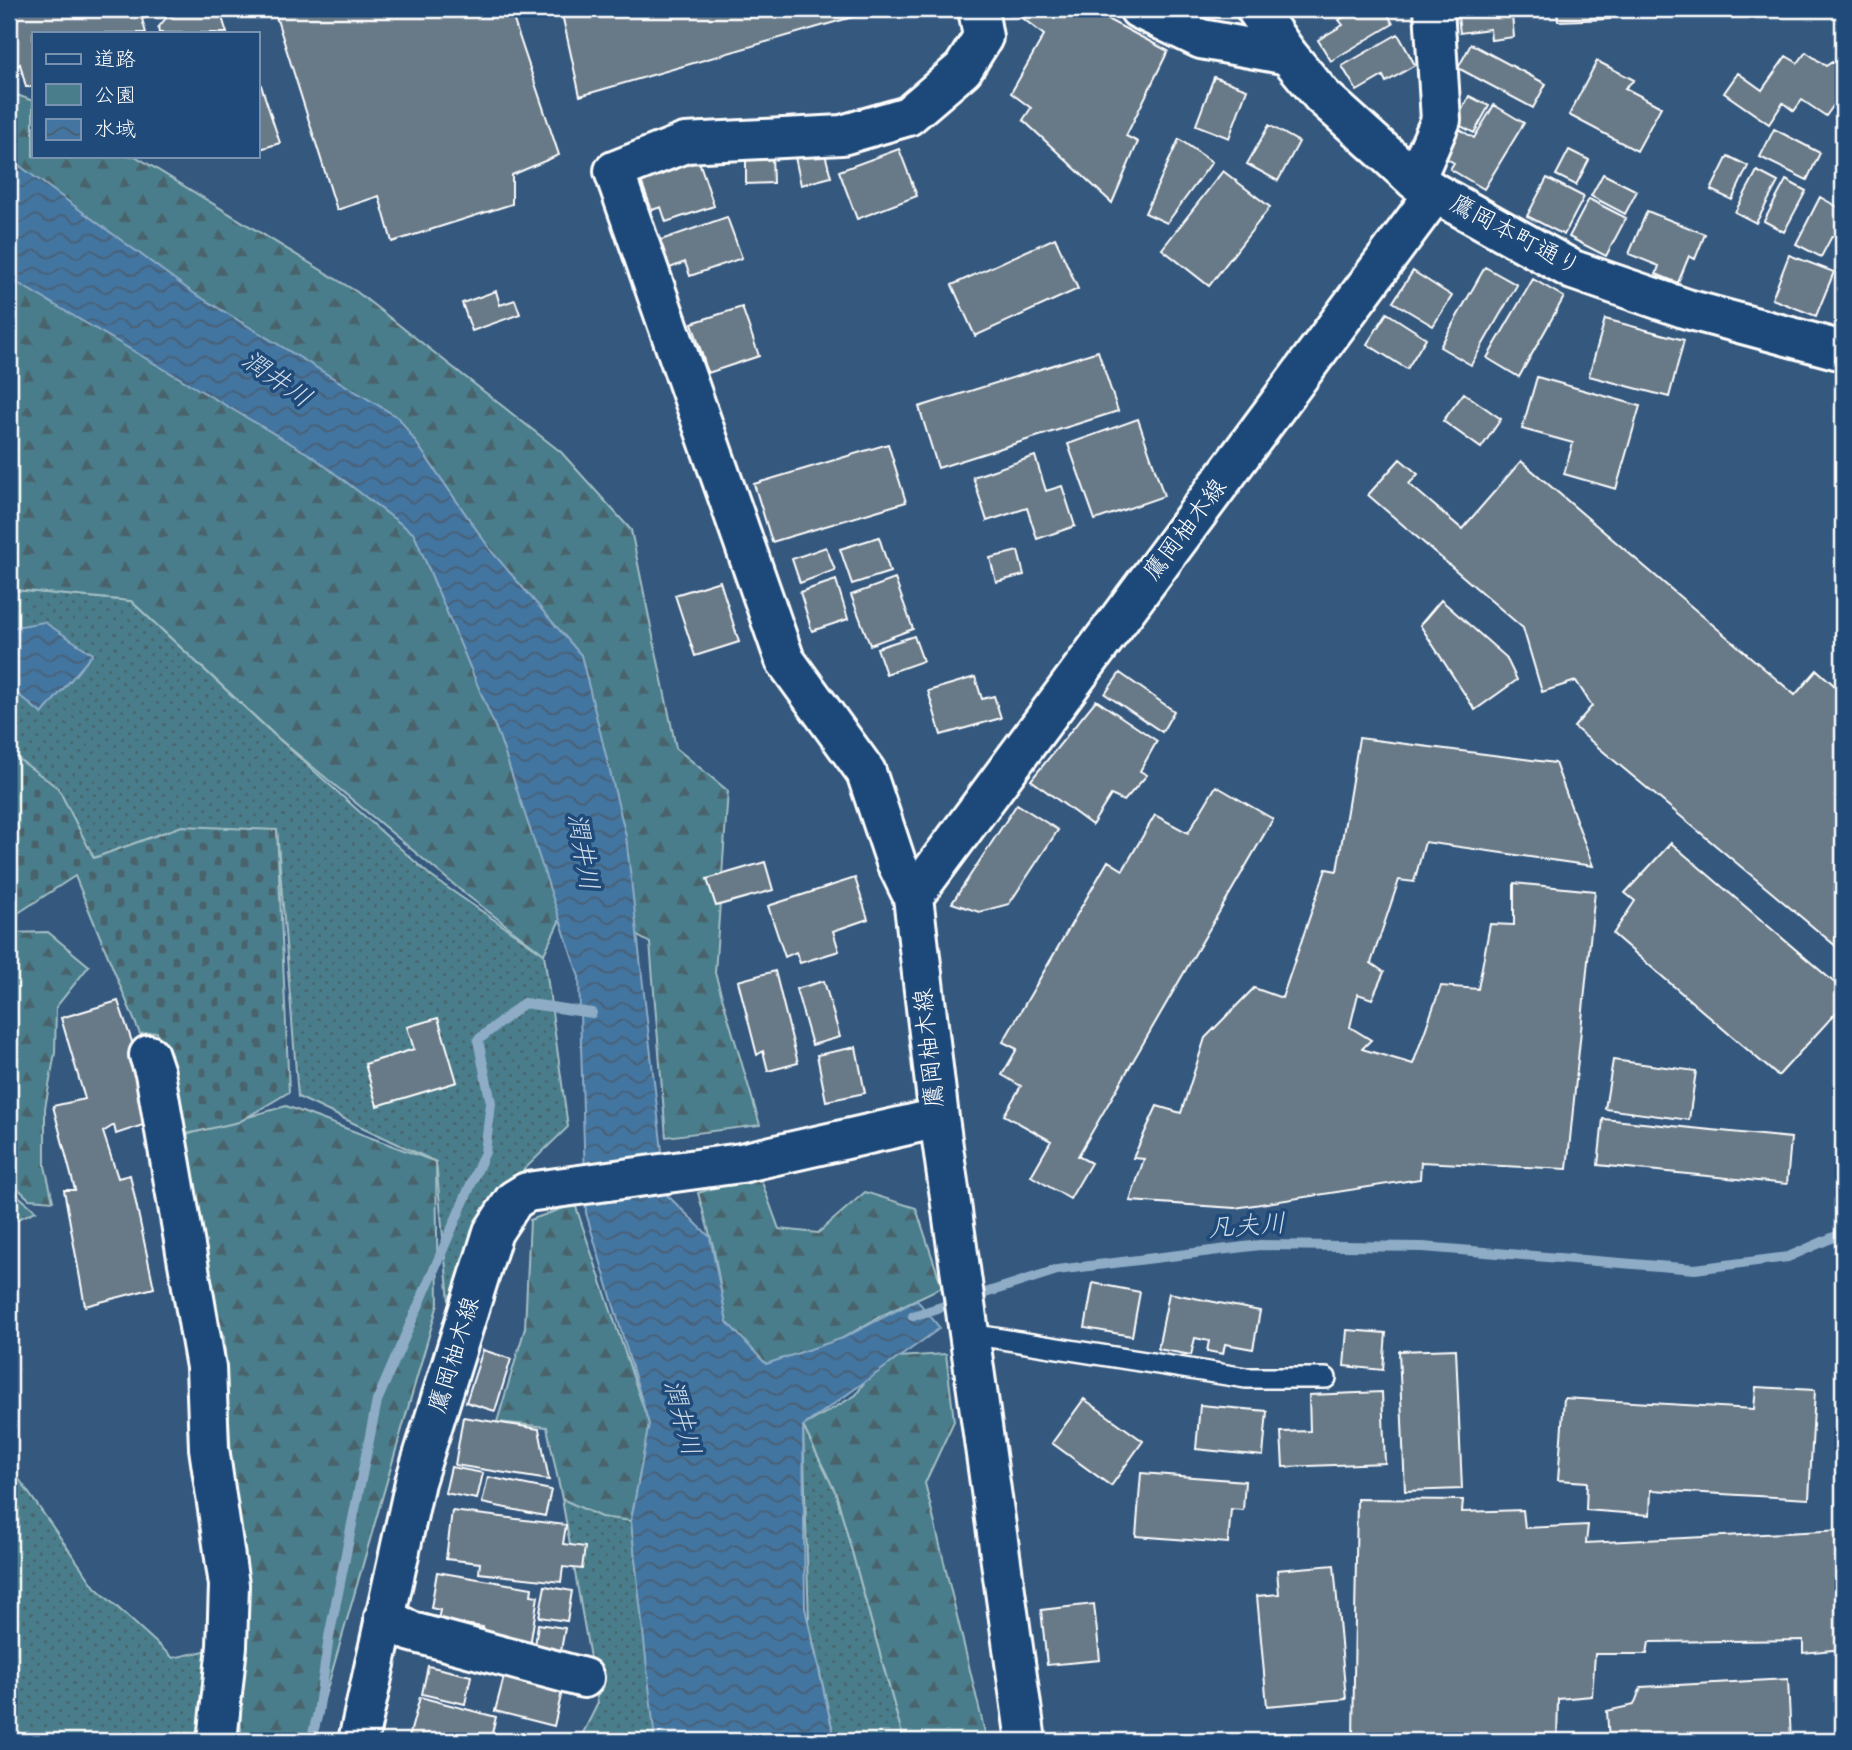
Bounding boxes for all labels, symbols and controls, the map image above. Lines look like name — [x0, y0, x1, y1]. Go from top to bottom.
legend — [32, 32, 259, 158]
text: 道路 — [94, 46, 136, 74]
text: 公園 — [94, 82, 136, 110]
text: 水域 — [94, 116, 136, 144]
street label: 鷹岡本町通り — [1444, 189, 1586, 283]
water label: 潤井川 — [234, 344, 318, 416]
street label: 鷹岡柚木線 — [1138, 473, 1234, 587]
water label: 潤井川 — [558, 811, 606, 893]
street label: 鷹岡柚木線 — [908, 987, 952, 1109]
water label: 凡夫川 — [1207, 1207, 1287, 1247]
street label: 鷹岡柚木線 — [423, 1293, 487, 1417]
water label: 潤井川 — [654, 1376, 708, 1460]

